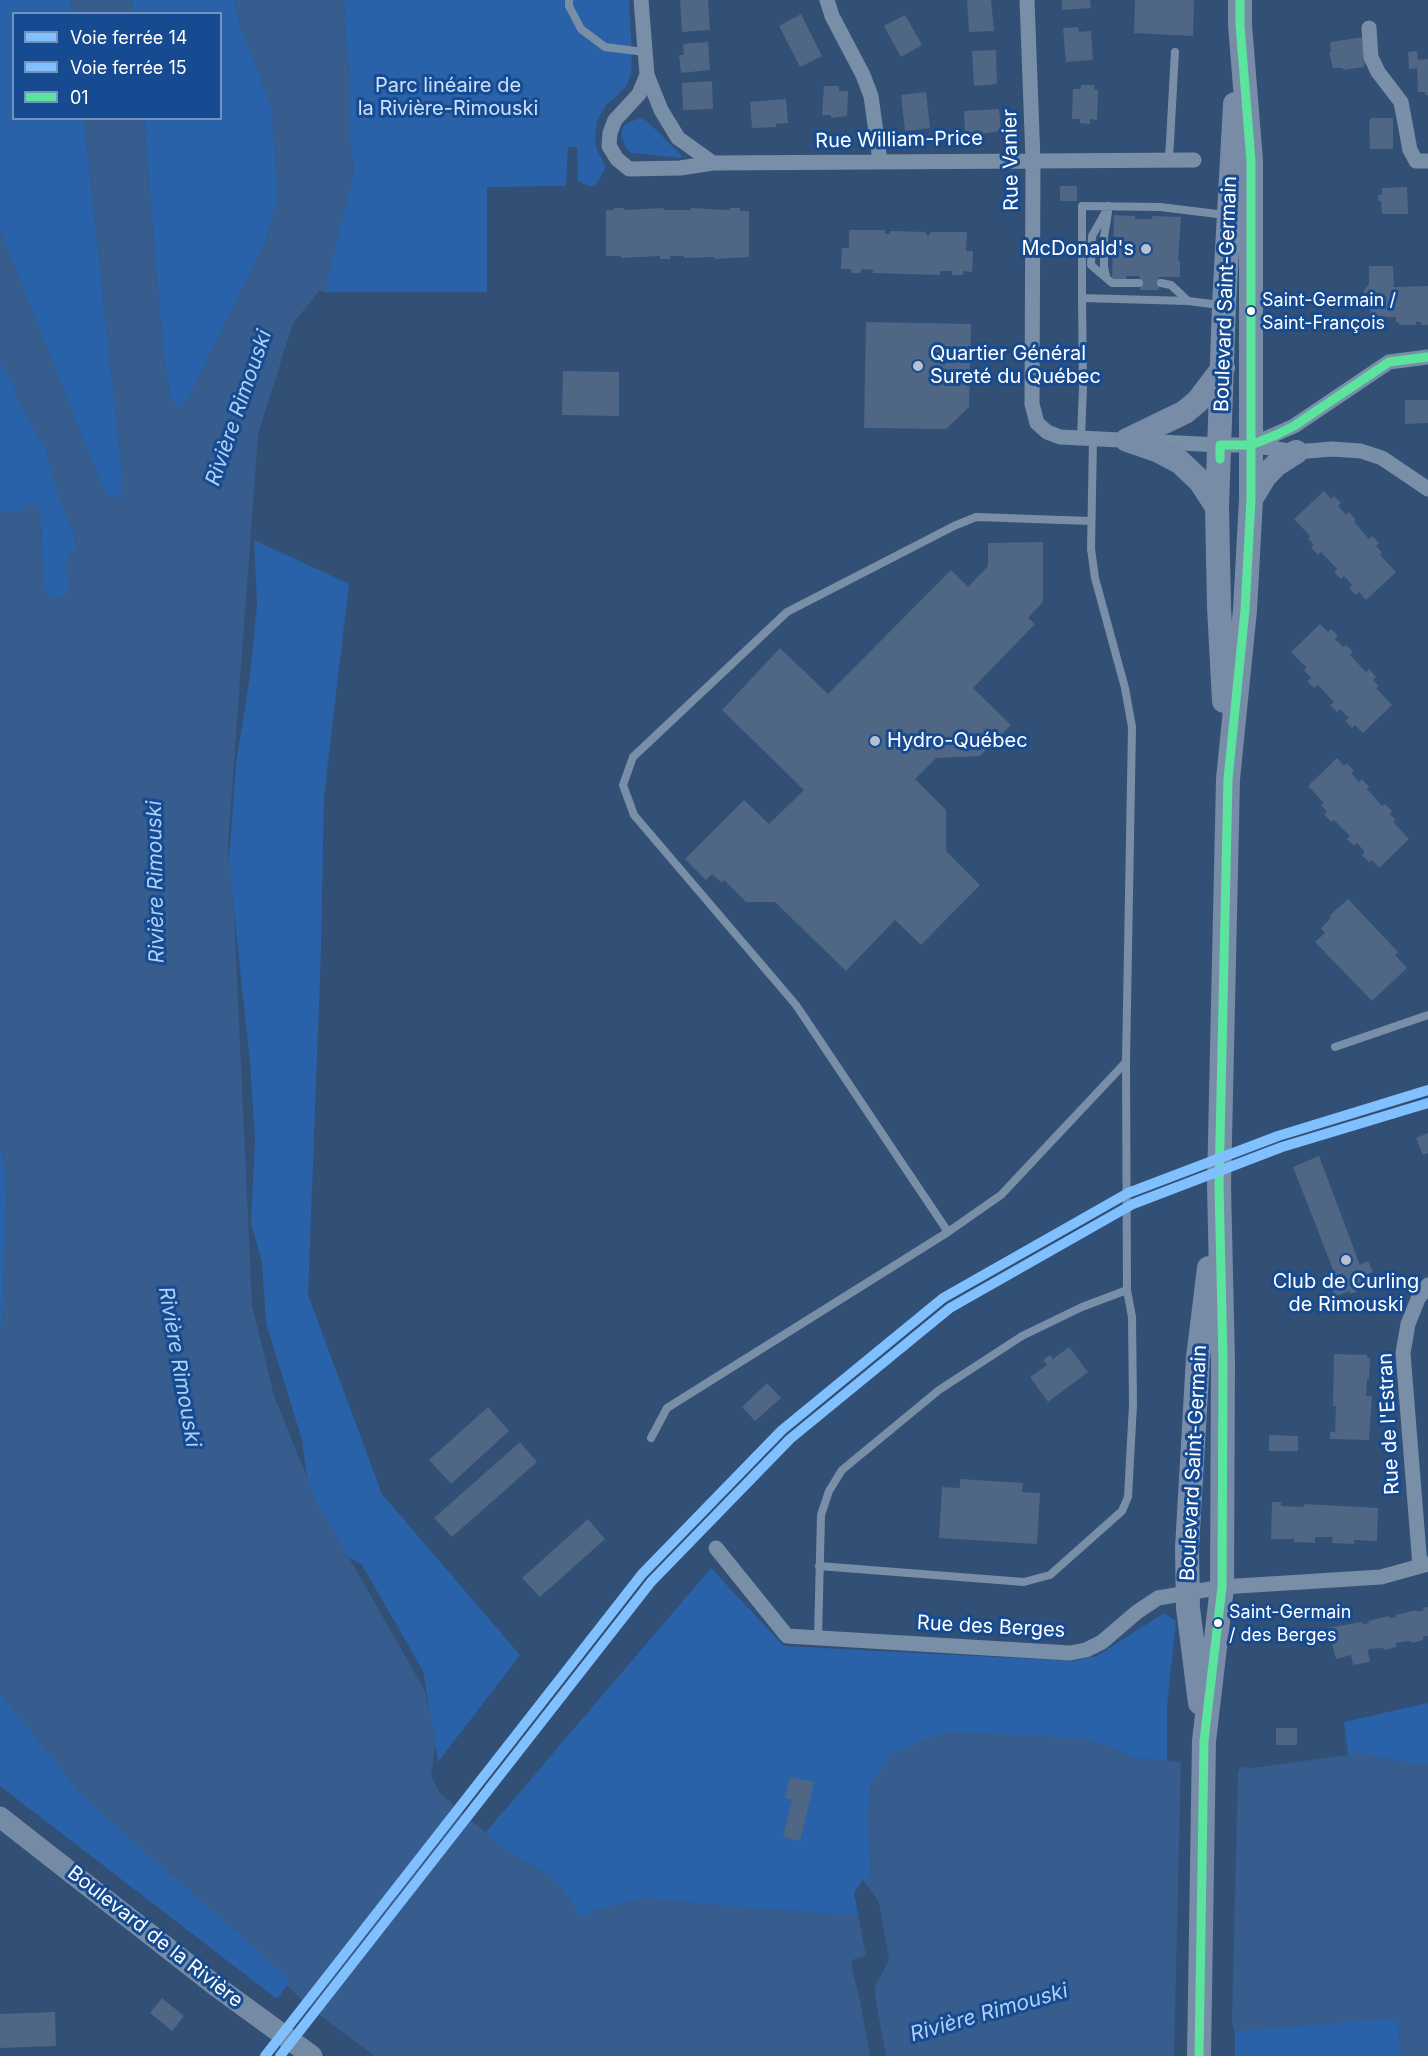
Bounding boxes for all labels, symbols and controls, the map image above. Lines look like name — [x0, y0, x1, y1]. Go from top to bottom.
legend — [12, 12, 222, 120]
text: Voie ferrée 14 — [70, 27, 187, 48]
text: Voie ferrée 15 — [70, 57, 187, 78]
park label: Parc linéaire de la Rivière-Rimouski — [358, 74, 538, 121]
text: 01 — [70, 87, 89, 108]
street label: Rue Vanier — [998, 109, 1024, 211]
street label: Rue William-Price — [815, 127, 983, 153]
street label: Boulevard Saint-Germain — [1210, 175, 1242, 413]
place label: McDonald's — [1021, 237, 1134, 261]
marker: McDonald's — [1139, 242, 1153, 256]
place label: Saint-Germain / Saint-François — [1262, 290, 1396, 332]
marker: Saint-Germain / Saint-François — [1245, 305, 1257, 317]
water label: Rivière Rimouski — [201, 327, 277, 489]
place label: Quartier Général Sureté du Québec — [930, 342, 1101, 389]
marker: Quartier Général Sureté du Québec — [911, 359, 925, 373]
place label: Hydro-Québec — [887, 729, 1028, 753]
marker: Hydro-Québec — [868, 734, 882, 748]
water label: Rivière Rimouski — [142, 800, 170, 964]
marker: Club de Curling de Rimouski — [1339, 1253, 1353, 1267]
place label: Club de Curling de Rimouski — [1273, 1270, 1419, 1317]
water label: Rivière Rimouski — [152, 1285, 206, 1449]
street label: Boulevard Saint-Germain — [1176, 1344, 1212, 1582]
street label: Rue de l'Estran — [1373, 1352, 1405, 1496]
place label: Saint-Germain / des Berges — [1229, 1602, 1351, 1644]
street label: Rue des Berges — [916, 1611, 1066, 1643]
marker: Saint-Germain / des Berges — [1212, 1617, 1224, 1629]
street label: Boulevard de la Rivière — [63, 1861, 247, 2013]
water label: Rivière Rimouski — [907, 1978, 1071, 2048]

